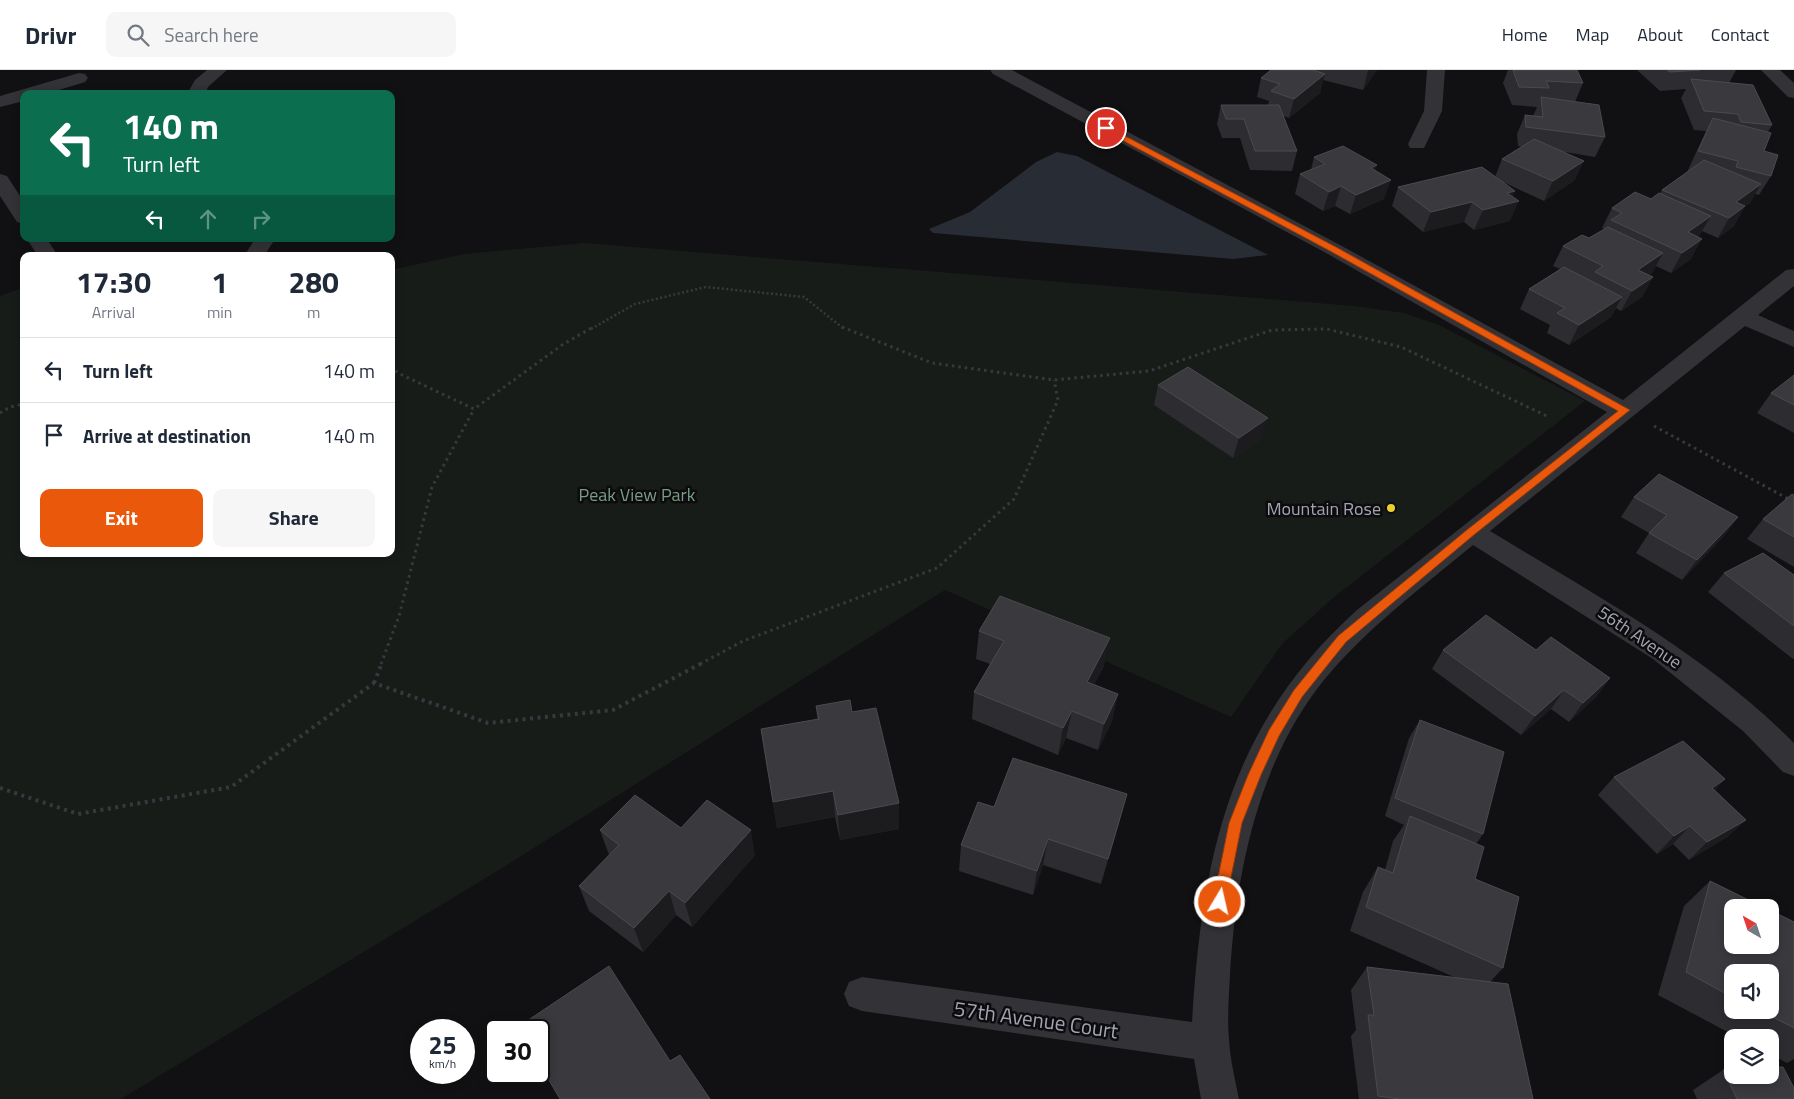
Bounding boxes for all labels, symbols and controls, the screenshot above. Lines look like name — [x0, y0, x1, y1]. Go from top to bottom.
search box — [106, 12, 456, 57]
text: Drivr — [25, 17, 76, 53]
text: Search here — [164, 20, 259, 49]
icon: search — [124, 21, 152, 49]
text: Home — [1502, 21, 1548, 48]
text: Map — [1576, 21, 1609, 48]
text: About — [1637, 21, 1683, 48]
text: Contact — [1711, 21, 1769, 48]
text: 140 m — [123, 99, 219, 153]
pin — [1085, 107, 1127, 149]
icon: left — [40, 110, 105, 175]
icon: arrive — [1092, 114, 1120, 142]
text: Turn left — [123, 147, 200, 181]
icon: left — [141, 205, 169, 233]
icon: ahead — [194, 205, 222, 233]
icon: right — [247, 205, 275, 233]
text: 17:30 — [76, 259, 151, 305]
text: 1 — [211, 259, 228, 305]
text: 280 — [289, 259, 339, 305]
text: Arrival — [92, 300, 135, 324]
text: min — [207, 300, 232, 324]
text: m — [307, 300, 320, 324]
icon: left — [40, 356, 68, 384]
text: Turn left — [83, 356, 153, 385]
text: 140 m — [323, 356, 375, 385]
icon: arrive — [40, 421, 68, 449]
text: Arrive at destination — [83, 421, 251, 450]
text: 140 m — [323, 421, 375, 450]
park label: Peak View Park — [579, 481, 696, 508]
button: Exit — [40, 489, 203, 547]
button: Share — [213, 489, 375, 547]
place label: Mountain Rose — [1267, 495, 1381, 522]
marker: Mountain Rose — [1385, 502, 1397, 514]
street label: 56th Avenue — [1592, 599, 1688, 675]
position arrow — [1193, 875, 1245, 927]
north arrow — [1724, 899, 1779, 954]
map controls — [1724, 899, 1779, 1084]
button: sound — [1724, 964, 1779, 1019]
street label: 57th Avenue Court — [952, 992, 1121, 1046]
speed limit sign: 30 — [485, 1019, 550, 1084]
text: 25 — [428, 1026, 457, 1064]
button: layers — [1724, 1029, 1779, 1084]
text: km/h — [429, 1054, 456, 1073]

